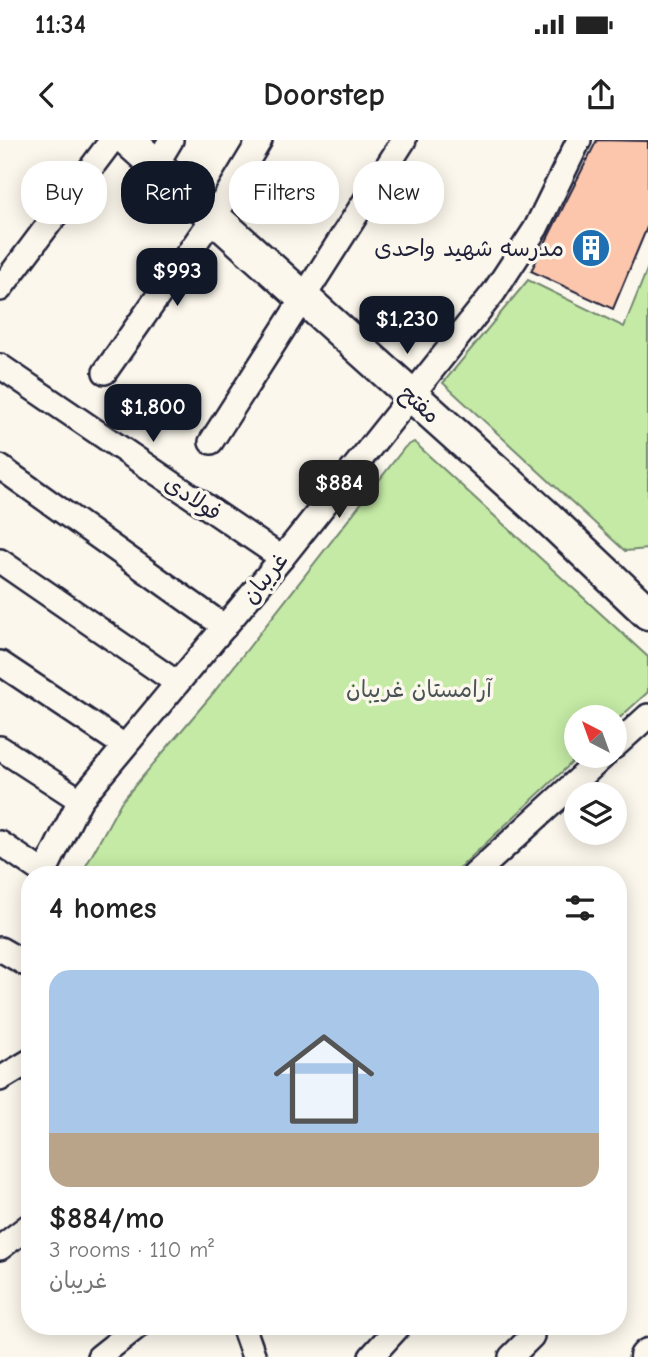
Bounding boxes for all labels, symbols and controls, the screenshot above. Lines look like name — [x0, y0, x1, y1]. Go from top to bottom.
text: 11:34 — [35, 10, 86, 40]
icon: back — [28, 76, 66, 114]
text: Doorstep — [263, 76, 385, 113]
icon: share — [582, 76, 620, 114]
chip: Buy — [21, 161, 107, 224]
chip: Rent — [121, 161, 215, 224]
chip: Filters — [229, 161, 339, 224]
chip: New — [353, 161, 444, 224]
building icon: مدرسه شهید واحدی — [570, 227, 612, 269]
place label: مدرسه شهید واحدی — [374, 235, 564, 262]
pin: $993 — [136, 248, 218, 308]
text: $993 — [152, 257, 202, 284]
pin: $1,230 — [350, 296, 464, 356]
text: $1,230 — [375, 305, 439, 332]
street label: مفتح — [393, 379, 446, 430]
pin: $1,800 — [96, 384, 210, 444]
text: $1,800 — [120, 393, 186, 420]
pin: $884 — [298, 460, 380, 520]
street label: فولادی — [160, 469, 226, 527]
text: $884 — [315, 469, 363, 496]
street label: غریبان — [236, 547, 294, 609]
park label: آرامستان غریبان — [346, 676, 493, 703]
north arrow — [564, 705, 626, 768]
map controls — [564, 705, 627, 845]
button: layers — [564, 782, 627, 845]
icon: filters — [561, 889, 599, 927]
text: 4 homes — [49, 891, 156, 926]
icon: home — [261, 1016, 387, 1142]
text: $884/mo — [49, 1201, 164, 1236]
text: 3 rooms · 110 m² — [49, 1236, 214, 1263]
text: غریبان — [49, 1267, 107, 1294]

